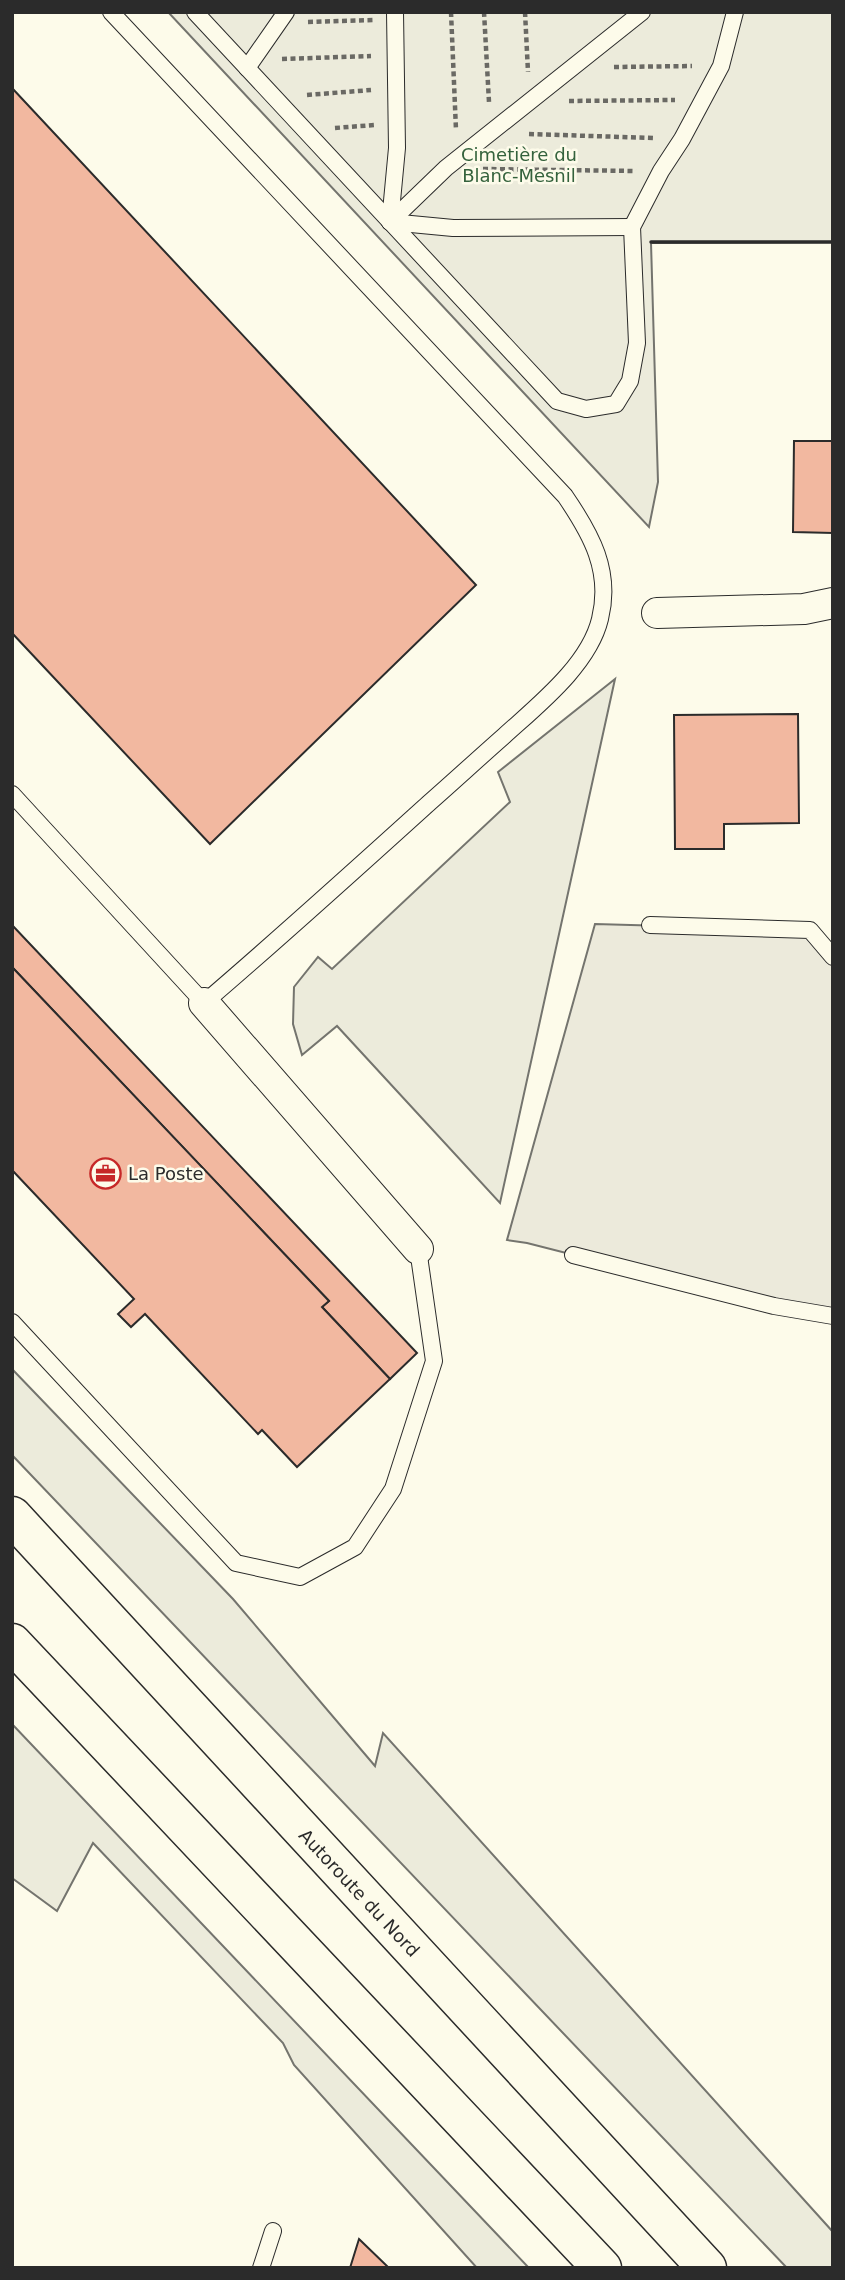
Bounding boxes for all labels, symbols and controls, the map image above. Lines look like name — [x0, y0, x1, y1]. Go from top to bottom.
park label: Cimetière du Blanc-Mesnil — [461, 144, 577, 186]
office icon: La Poste — [88, 1157, 122, 1191]
place label: La Poste — [128, 1163, 204, 1184]
street label: Autoroute du Nord — [295, 1825, 424, 1961]

